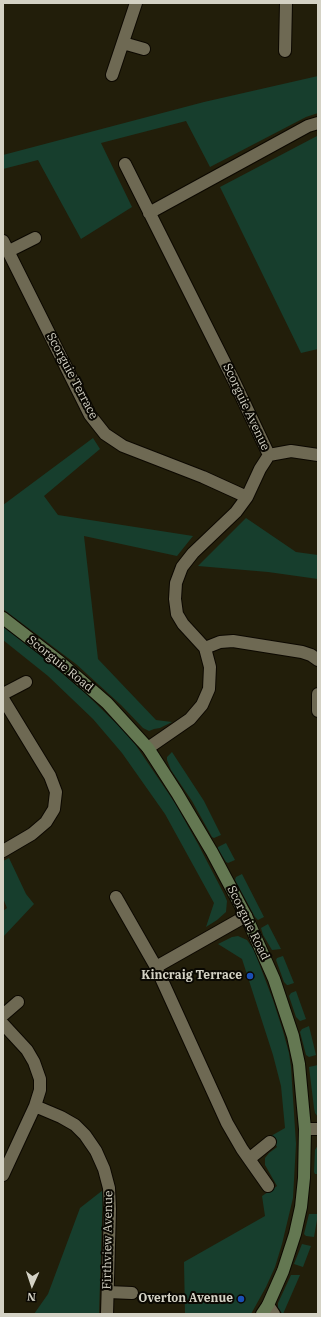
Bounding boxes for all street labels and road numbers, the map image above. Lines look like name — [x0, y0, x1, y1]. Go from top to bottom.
street label: Scorguie Terrace — [43, 330, 101, 422]
street label: Scorguie Avenue — [220, 361, 272, 453]
street label: Scorguie Road — [24, 633, 96, 695]
street label: Scorguie Road — [224, 884, 272, 962]
street label: Firthview Avenue — [100, 1190, 116, 1290]

